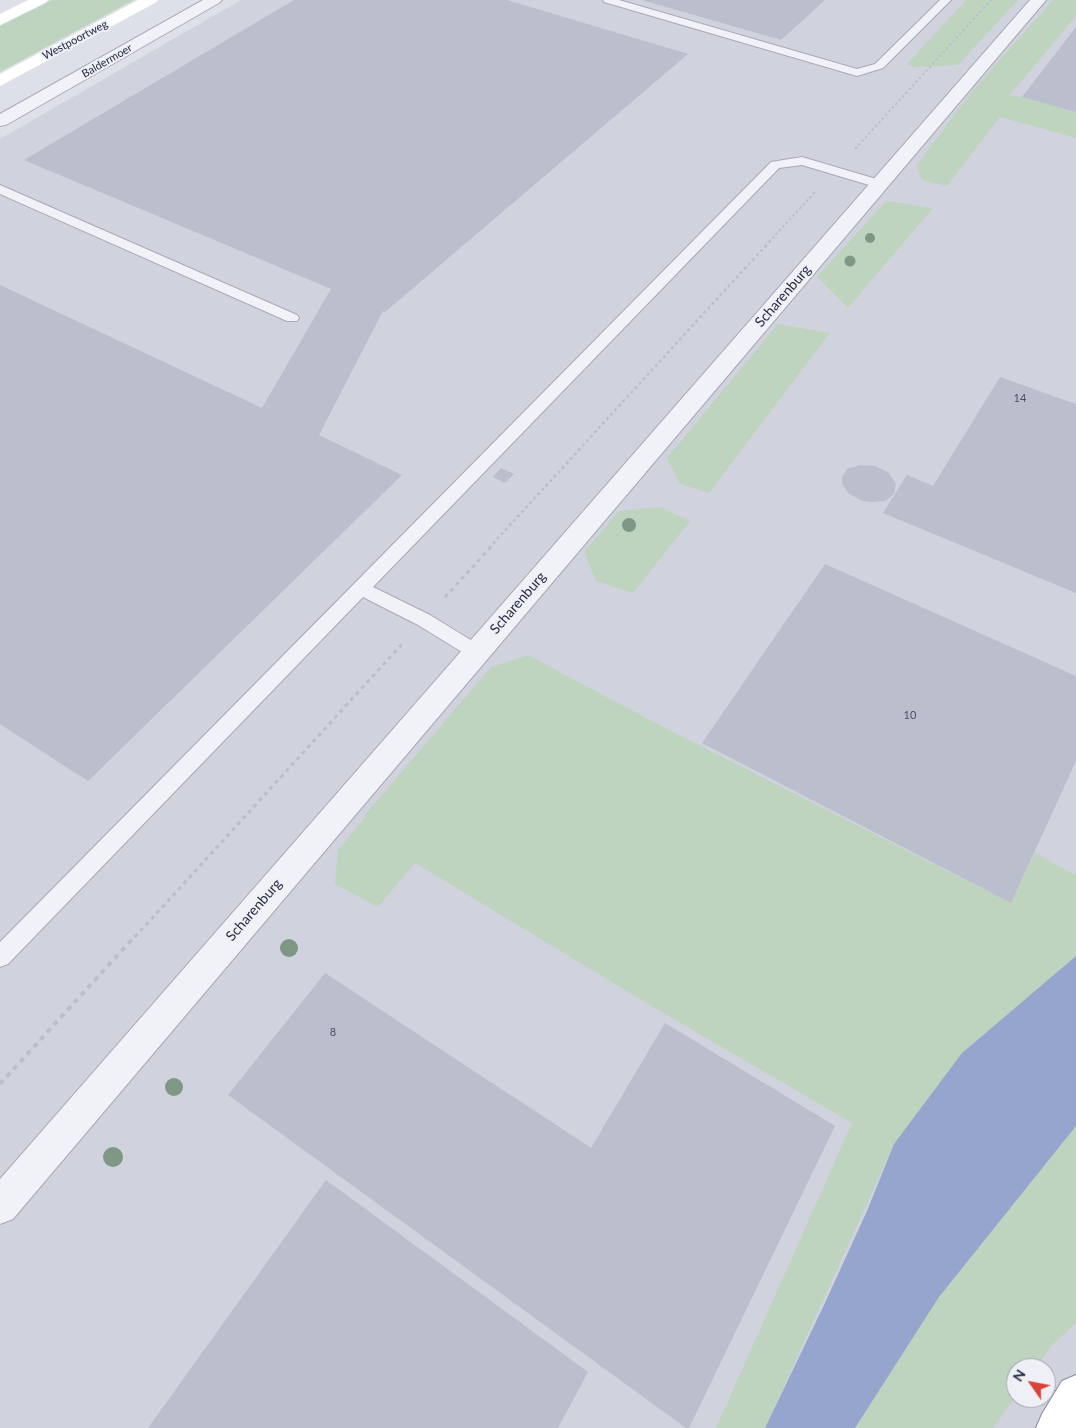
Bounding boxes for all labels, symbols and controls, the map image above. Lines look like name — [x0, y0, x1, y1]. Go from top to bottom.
street label: Westpoortweg — [40, 17, 110, 63]
street label: Baldermoer — [79, 41, 135, 81]
street label: Scharenburg — [751, 261, 815, 331]
house number: 14 — [1014, 391, 1026, 405]
street label: Scharenburg — [486, 568, 550, 638]
house number: 10 — [904, 708, 916, 722]
street label: Scharenburg — [222, 875, 286, 945]
house number: 8 — [330, 1025, 336, 1039]
north arrow — [1006, 1358, 1056, 1408]
text: N — [1009, 1366, 1029, 1384]

